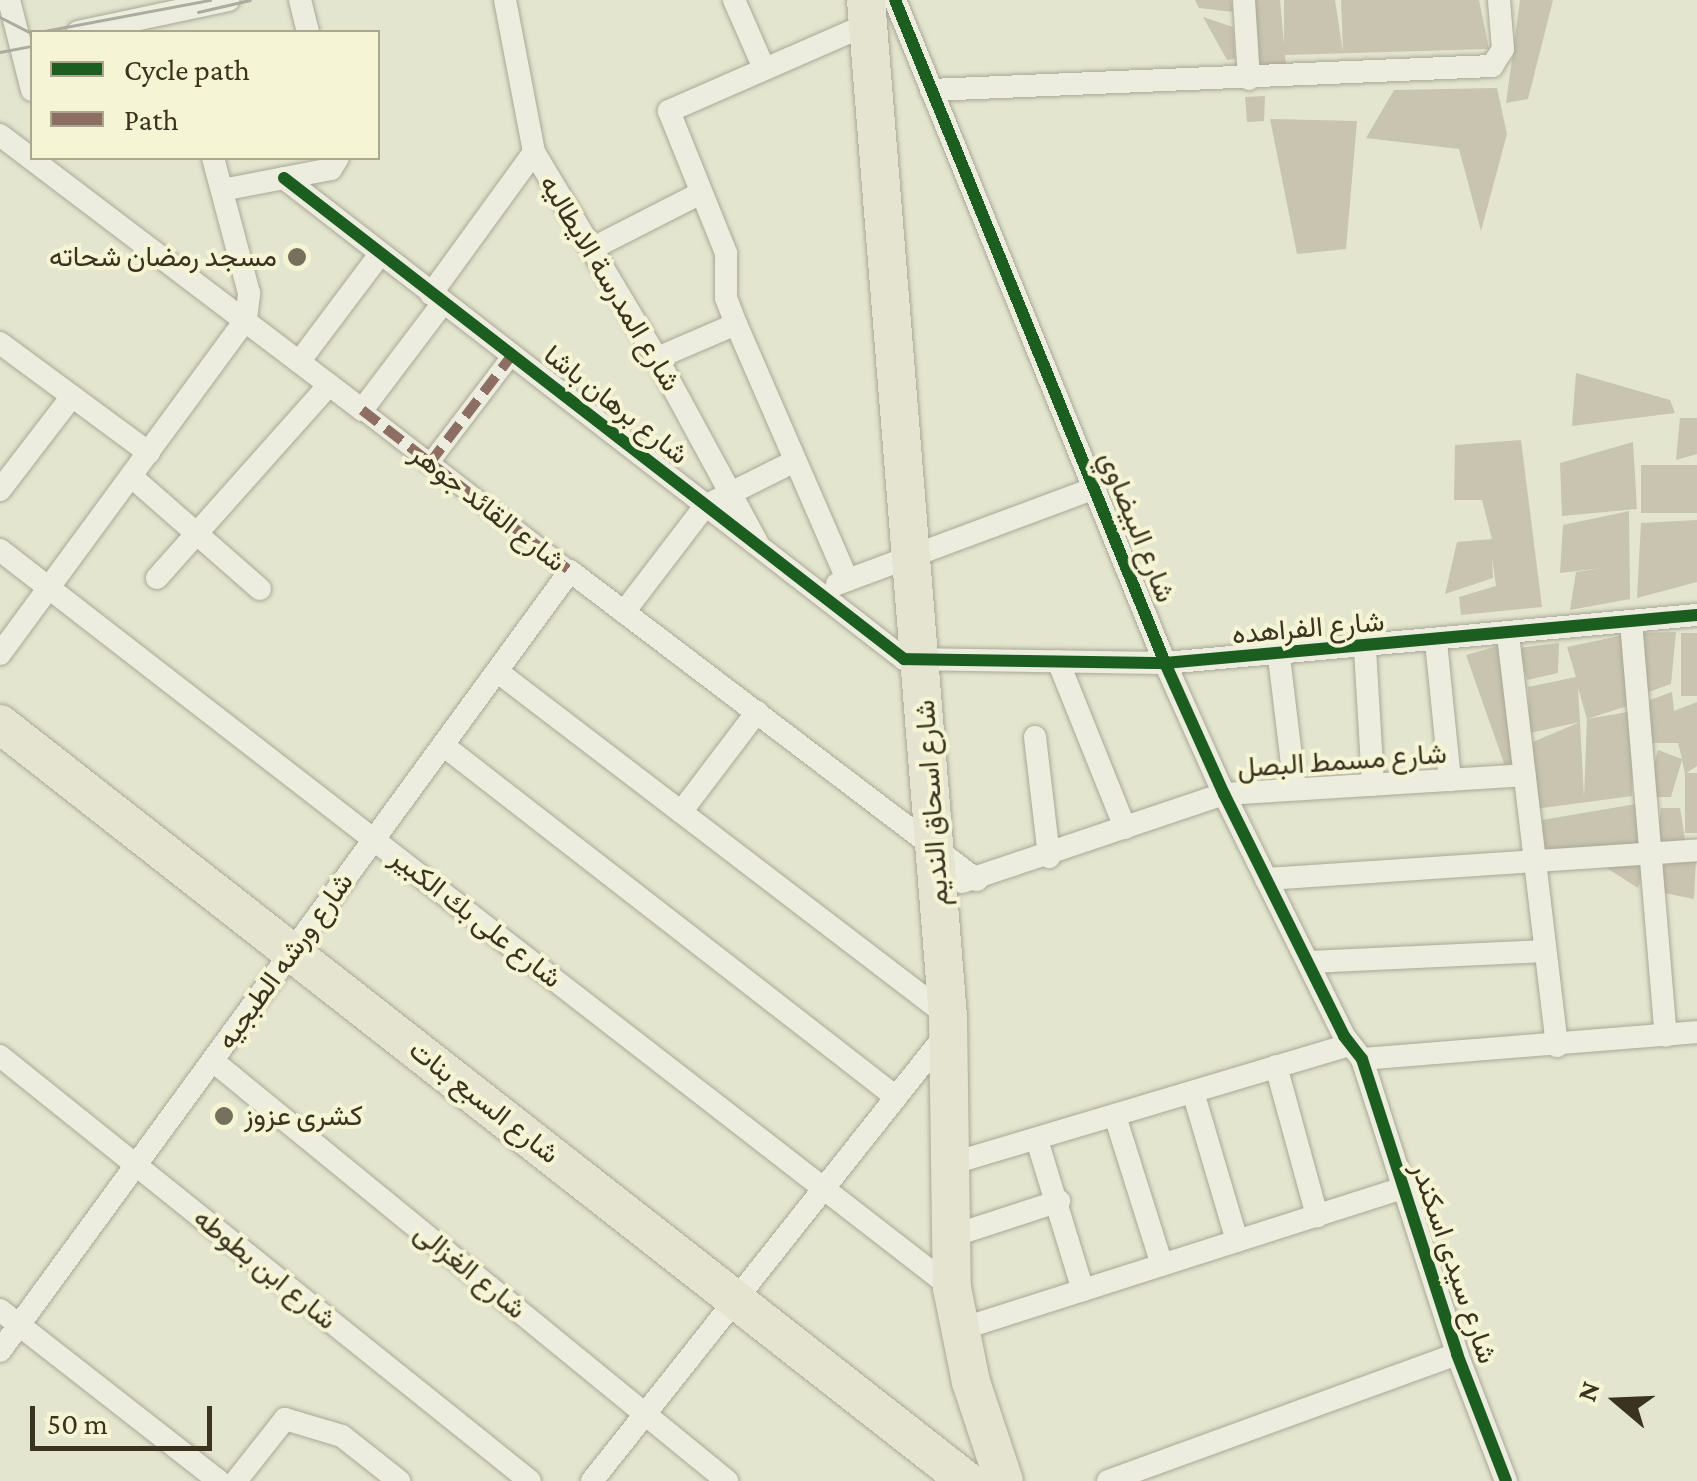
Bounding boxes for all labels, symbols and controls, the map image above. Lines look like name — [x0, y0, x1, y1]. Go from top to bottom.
legend — [30, 30, 380, 160]
text: Cycle path — [124, 53, 250, 86]
text: Path — [124, 103, 179, 136]
street label: شارع المدرسة الايطاليه — [532, 169, 688, 397]
place label: مسجد رمضان شحاته — [49, 240, 277, 274]
marker: مسجد رمضان شحاته — [286, 246, 308, 268]
street label: شارع برهان باشا — [537, 338, 695, 472]
street label: شارع القائد جوهر — [404, 437, 572, 579]
street label: شارع البيضاوي — [1092, 447, 1182, 607]
street label: شارع الفراهده — [1230, 605, 1386, 651]
street label: شارع اسحاق النديم — [908, 699, 956, 907]
street label: شارع مسمط البصل — [1236, 737, 1448, 785]
street label: شارع على بك الكبير — [384, 841, 568, 995]
street label: شارع ورشه الطبجيه — [210, 866, 360, 1056]
street label: شارع السبع بنات — [402, 1033, 566, 1171]
place label: كشرى عزوز — [244, 1099, 363, 1133]
marker: كشرى عزوز — [213, 1105, 235, 1127]
street label: شارع سيدى اسكندر — [1404, 1158, 1504, 1368]
street label: شارع ابن بطوطه — [187, 1201, 343, 1337]
street label: شارع الغزالى — [407, 1216, 533, 1326]
north arrow — [1567, 1351, 1667, 1451]
text: N — [1570, 1377, 1606, 1405]
scale bar — [35, 1386, 218, 1448]
text: 50 m — [47, 1407, 108, 1440]

